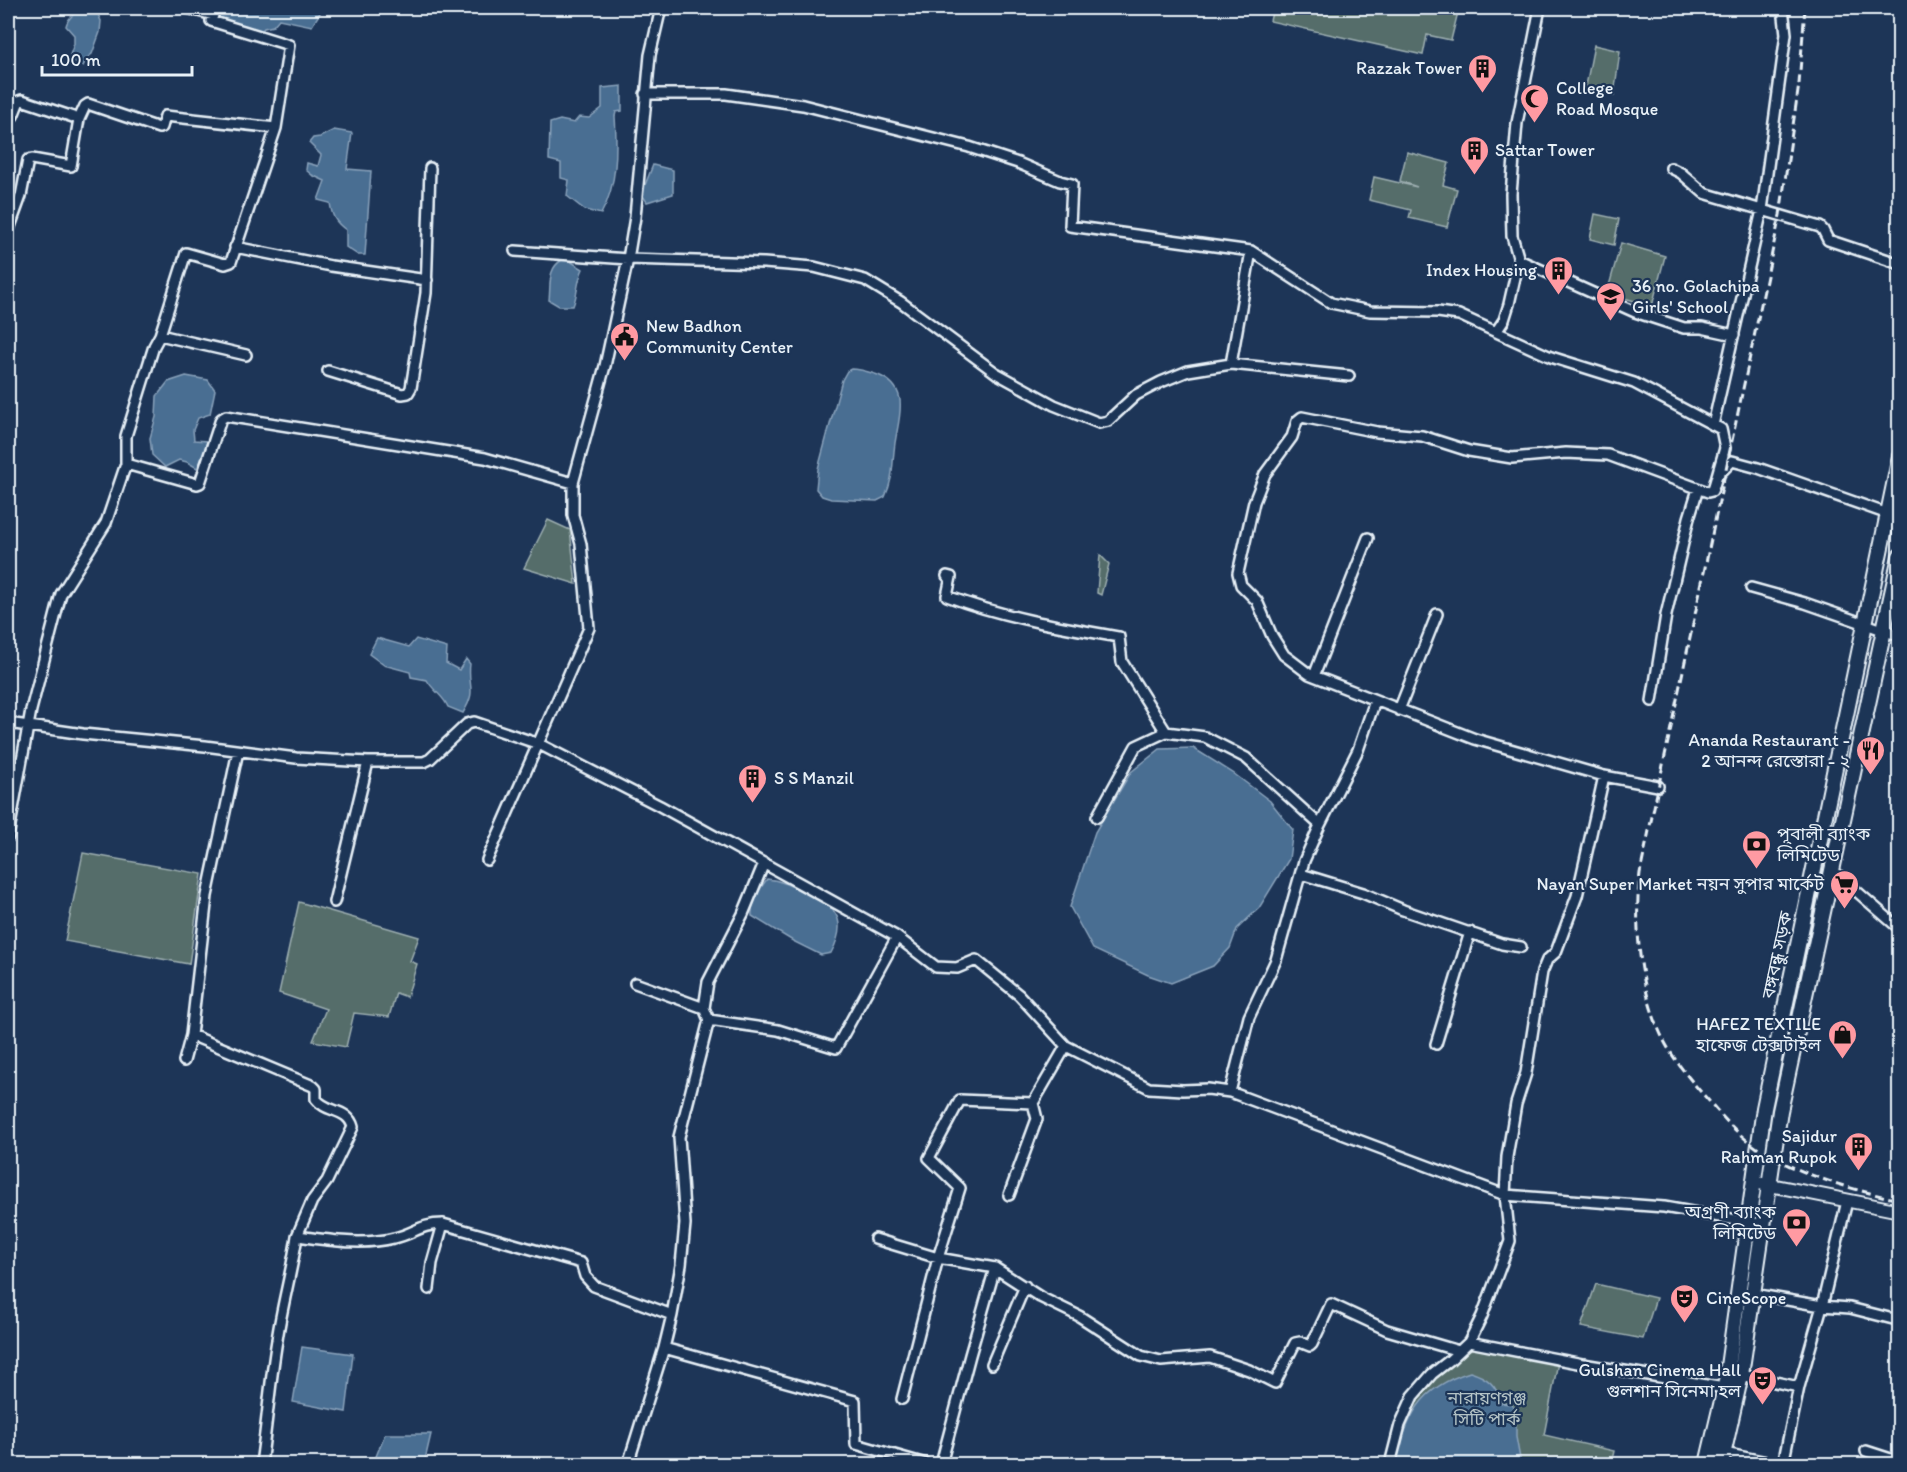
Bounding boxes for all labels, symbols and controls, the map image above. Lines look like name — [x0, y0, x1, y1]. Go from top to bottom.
scale bar — [42, 39, 192, 77]
text: 100 m — [51, 49, 101, 71]
building icon: Razzak Tower — [1467, 52, 1499, 94]
place label: Razzak Tower — [1356, 57, 1462, 79]
place label: College Road Mosque — [1556, 77, 1658, 120]
mosque icon: College Road Mosque — [1519, 82, 1551, 124]
building icon: Sattar Tower — [1458, 134, 1490, 176]
place label: Sattar Tower — [1495, 139, 1595, 161]
building icon: Index Housing — [1542, 254, 1574, 296]
place label: Index Housing — [1426, 259, 1538, 281]
place label: 36 no. Golachipa Girls' School — [1632, 275, 1760, 318]
school or university icon: 36 no. Golachipa Girls' School — [1595, 280, 1627, 322]
place label: New Badhon Community Center — [646, 315, 793, 358]
public building icon: New Badhon Community Center — [609, 320, 641, 362]
place label: Ananda Restaurant - 2 আনন্দ রেস্তোরা - ২ — [1688, 729, 1850, 772]
restaurant icon: Ananda Restaurant - 2 আনন্দ রেস্তোরা - ২ — [1855, 734, 1887, 776]
building icon: S S Manzil — [737, 762, 769, 804]
place label: S S Manzil — [774, 767, 854, 789]
place label: পূবালী ব্যাংক লিমিটেড — [1776, 823, 1871, 866]
bank icon: পূবালী ব্যাংক লিমিটেড — [1740, 828, 1772, 870]
supermarket icon: Nayan Super Market নয়ন সুপার মার্কেট — [1829, 868, 1861, 910]
place label: Nayan Super Market নয়ন সুপার মার্কেট — [1536, 873, 1825, 895]
street label: বঙ্গবন্ধু সড়ক — [1757, 909, 1799, 1002]
place label: HAFEZ TEXTILE হাফেজ টেক্সটাইল — [1695, 1013, 1822, 1056]
shop icon: HAFEZ TEXTILE হাফেজ টেক্সটাইল — [1826, 1018, 1858, 1060]
place label: Sajidur Rahman Rupok — [1721, 1125, 1838, 1168]
building icon: Sajidur Rahman Rupok — [1842, 1130, 1874, 1172]
place label: অগ্রণী ব্যাংক লিমিটেড — [1684, 1201, 1776, 1244]
bank icon: অগ্রণী ব্যাংক লিমিটেড — [1781, 1206, 1813, 1248]
theatre icon: CineScope — [1669, 1282, 1701, 1324]
place label: CineScope — [1706, 1287, 1786, 1309]
place label: Gulshan Cinema Hall গুলশান সিনেমা হল — [1578, 1359, 1742, 1402]
theatre icon: Gulshan Cinema Hall গুলশান সিনেমা হল — [1746, 1364, 1778, 1406]
park label: নারায়ণগঞ্জ সিটি পার্ক — [1447, 1387, 1526, 1430]

